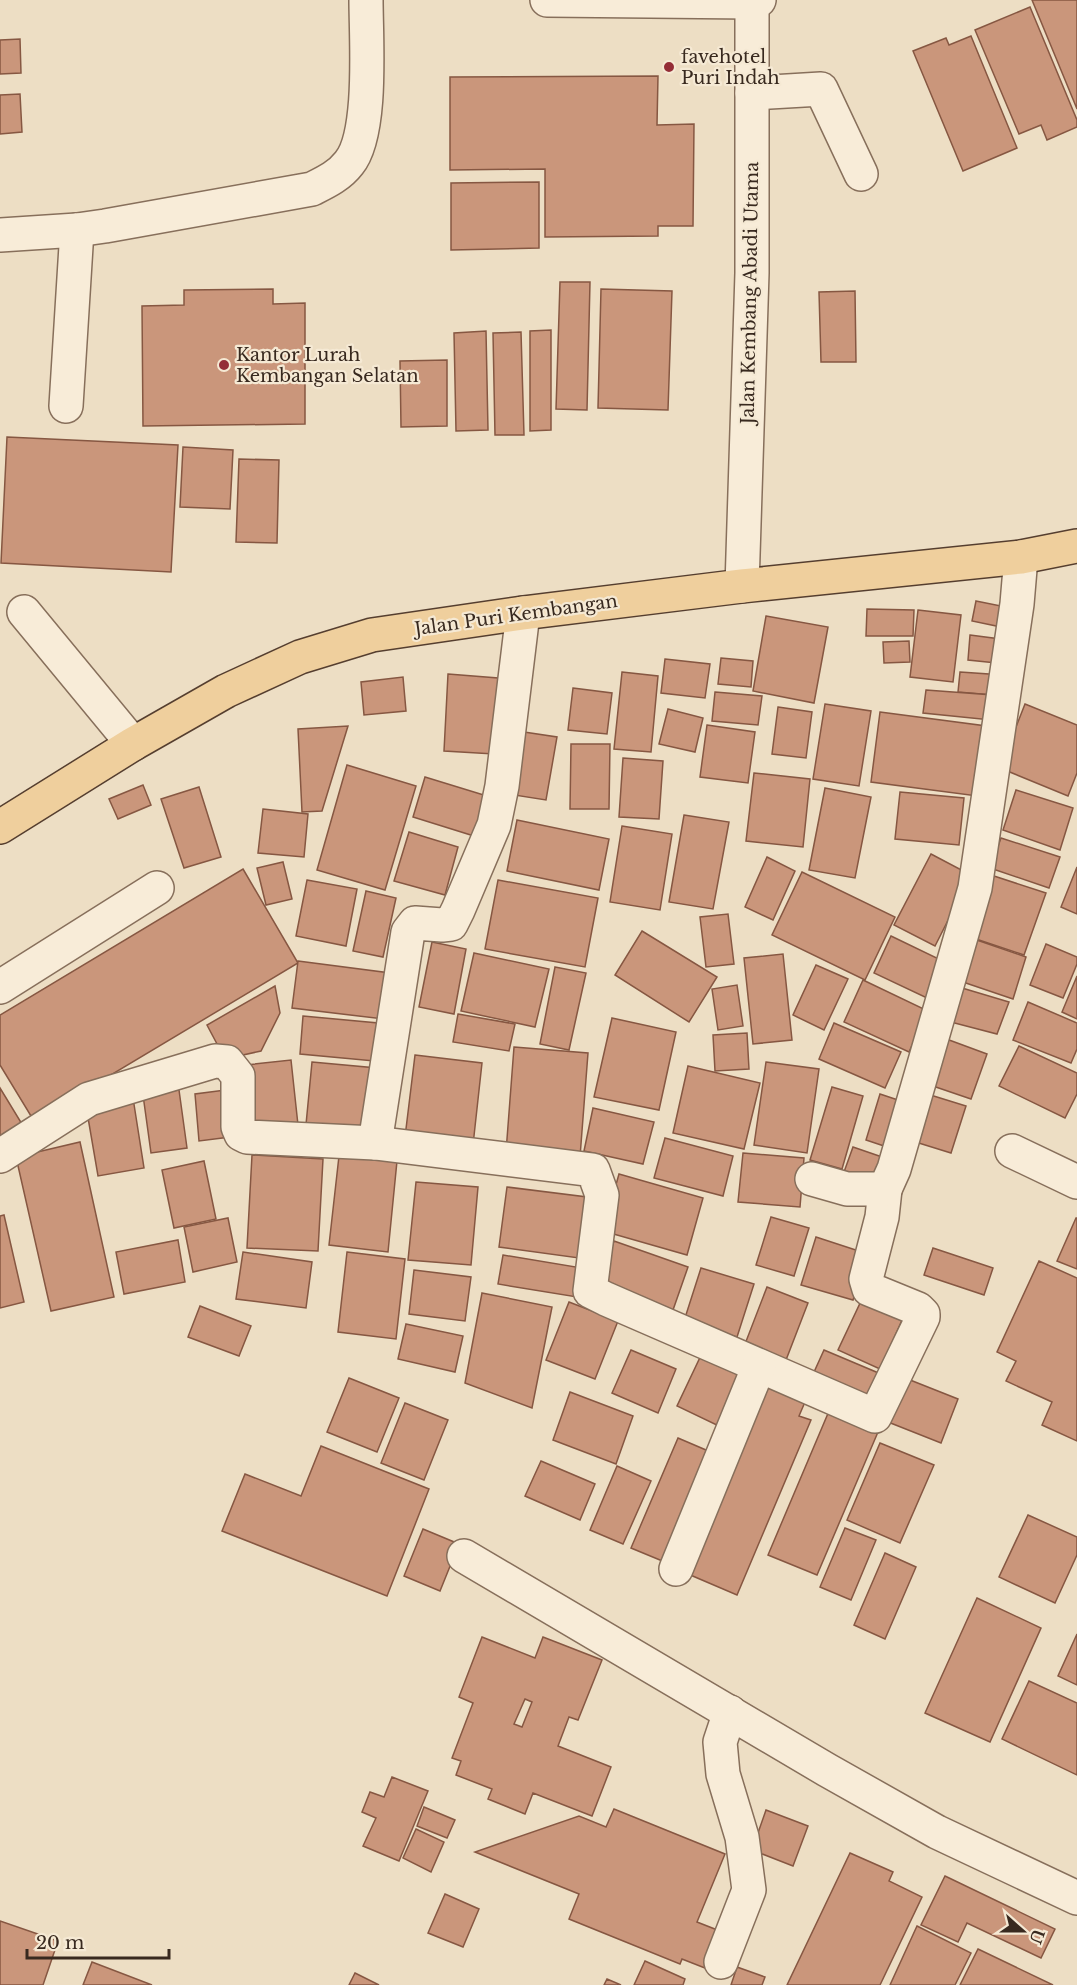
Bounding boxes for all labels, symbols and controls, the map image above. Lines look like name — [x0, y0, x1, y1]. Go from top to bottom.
place label: favehotel Puri Indah — [681, 46, 780, 89]
marker: favehotel Puri Indah — [662, 60, 676, 74]
street label: Jalan Kembang Abadi Utama — [737, 162, 763, 426]
place label: Kantor Lurah Kembangan Selatan — [236, 344, 419, 387]
marker: Kantor Lurah Kembangan Selatan — [217, 358, 231, 372]
street label: Jalan Puri Kembangan — [411, 590, 619, 640]
north arrow — [993, 1901, 1053, 1961]
scale bar — [27, 1922, 170, 1960]
text: U — [1025, 1926, 1049, 1947]
text: 20 m — [36, 1932, 84, 1954]

